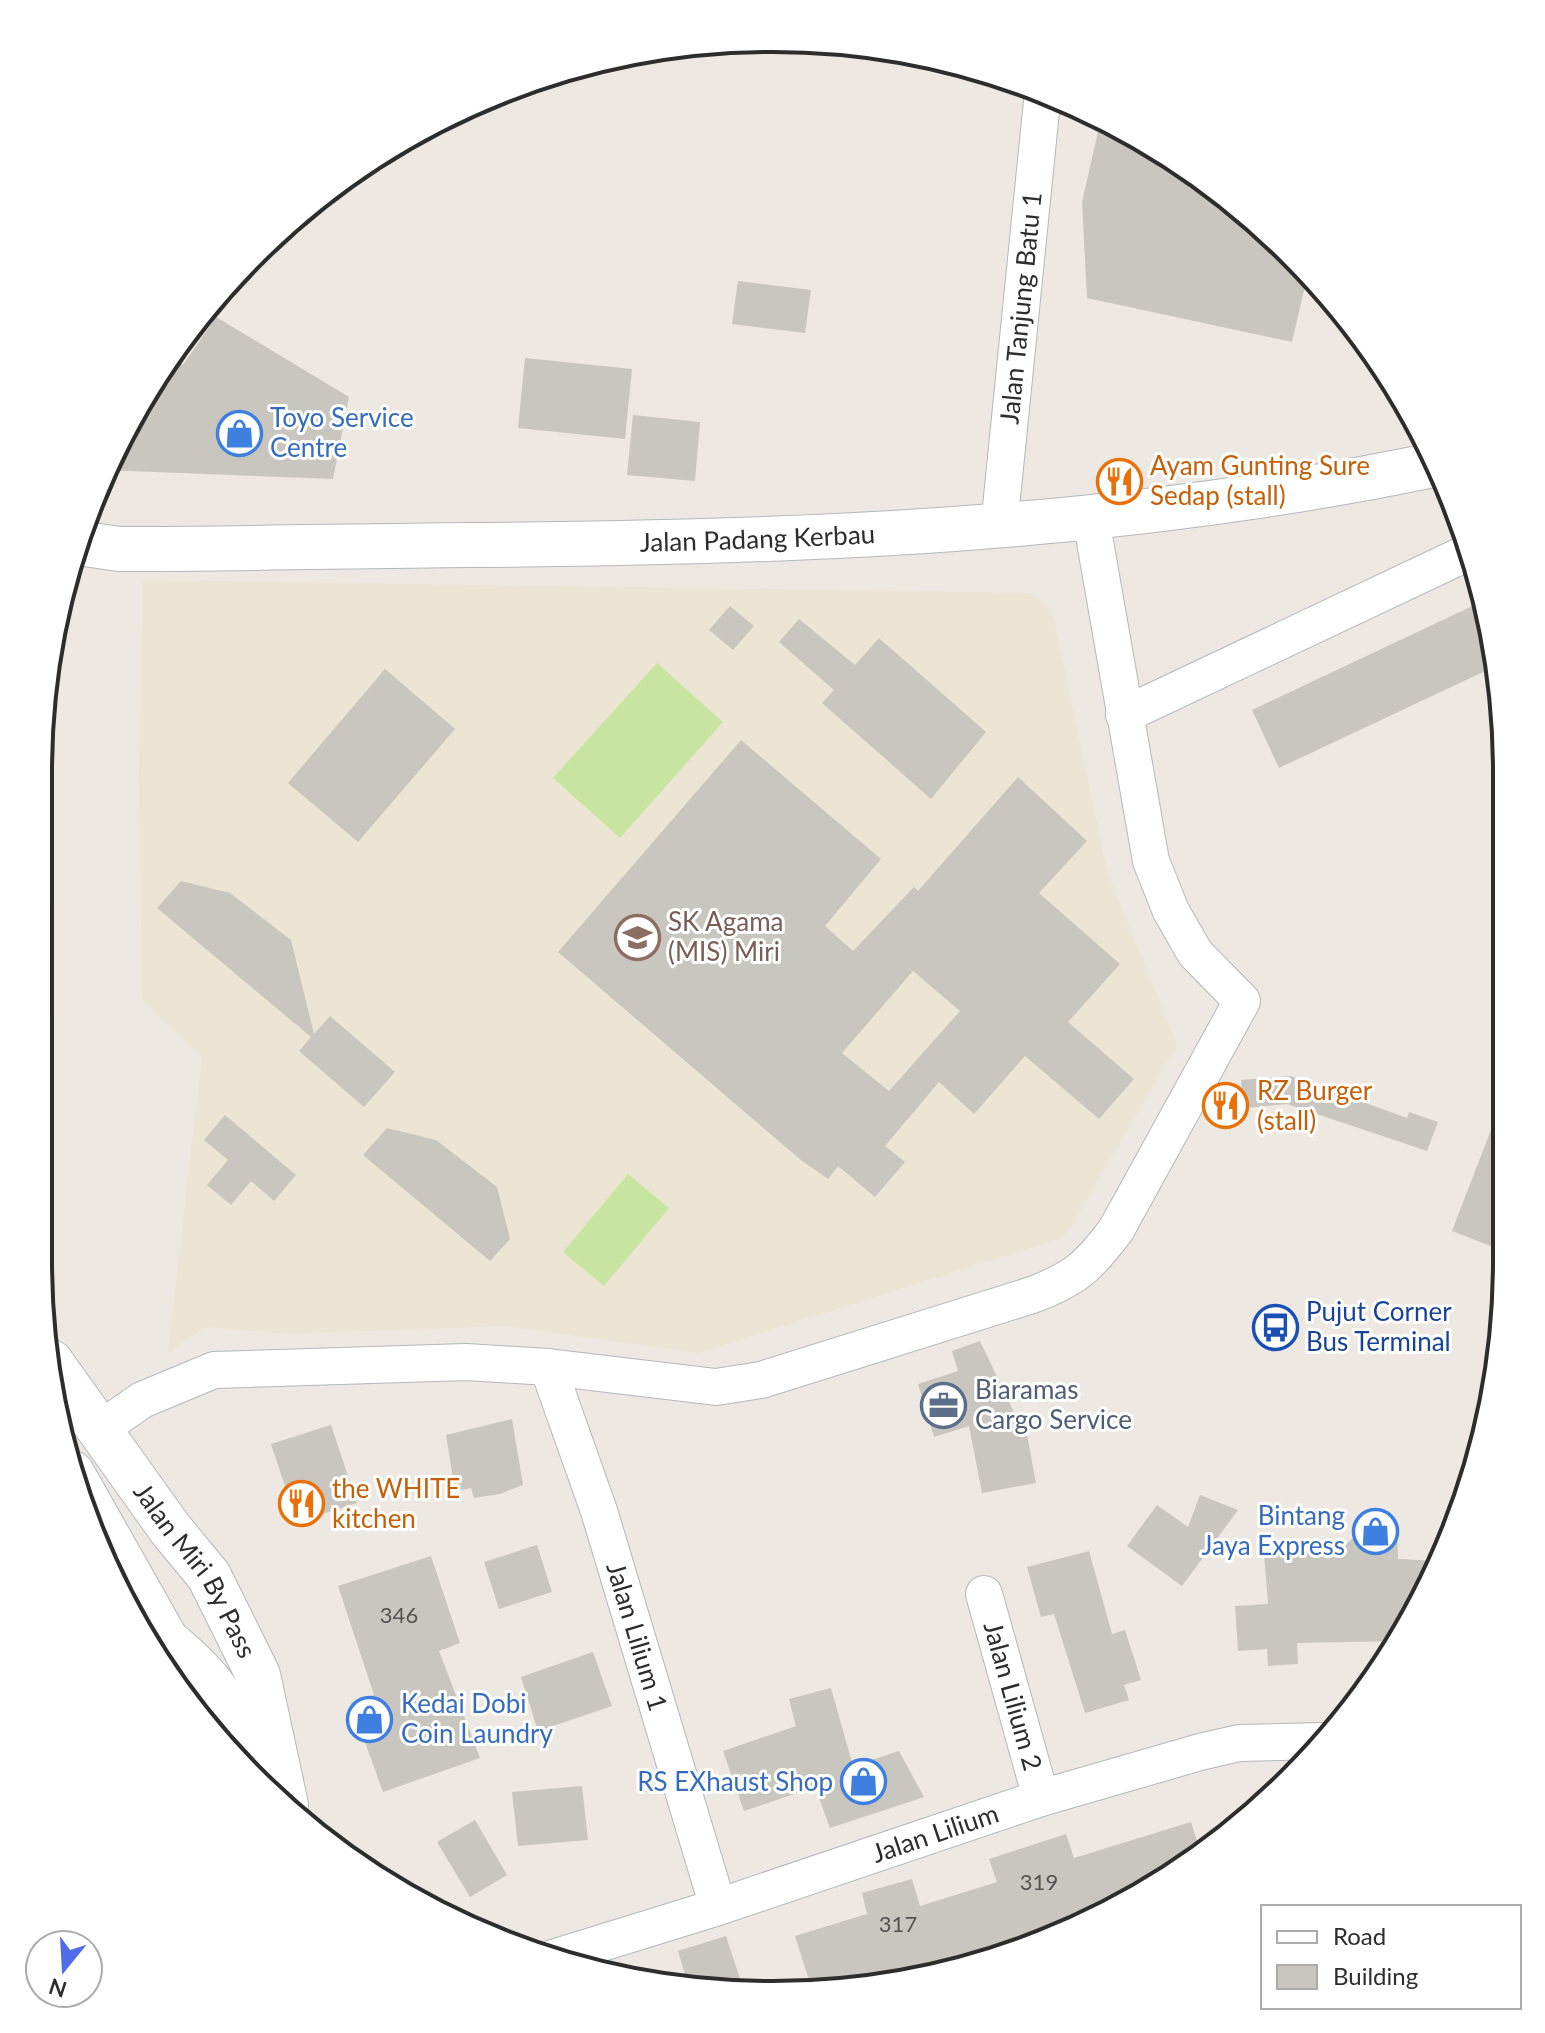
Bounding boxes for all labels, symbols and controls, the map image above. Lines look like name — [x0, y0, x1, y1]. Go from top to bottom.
street label: Jalan Tanjung Batu 1 — [992, 190, 1048, 426]
place label: Toyo Service Centre — [270, 401, 414, 463]
shop icon: Toyo Service Centre — [215, 409, 263, 457]
place label: Ayam Gunting Sure Sedap (stall) — [1150, 449, 1370, 511]
restaurant icon: Ayam Gunting Sure Sedap (stall) — [1095, 457, 1143, 505]
street label: Jalan Padang Kerbau — [639, 517, 876, 558]
place label: SK Agama (MIS) Miri — [668, 905, 783, 967]
school or university icon: SK Agama (MIS) Miri — [613, 913, 661, 961]
place label: RZ Burger (stall) — [1257, 1074, 1373, 1136]
restaurant icon: RZ Burger (stall) — [1202, 1082, 1250, 1130]
place label: Pujut Corner Bus Terminal — [1306, 1295, 1452, 1357]
bus stop icon: Pujut Corner Bus Terminal — [1251, 1303, 1299, 1351]
place label: Biaramas Cargo Service — [975, 1373, 1132, 1435]
office icon: Biaramas Cargo Service — [920, 1381, 968, 1429]
place label: the WHITE kitchen — [332, 1472, 460, 1534]
street label: Jalan Miri By Pass — [127, 1476, 264, 1663]
restaurant icon: the WHITE kitchen — [277, 1480, 325, 1528]
place label: Bintang Jaya Express — [1201, 1499, 1345, 1561]
shop icon: Bintang Jaya Express — [1352, 1507, 1400, 1555]
street label: Jalan Lilium 1 — [600, 1558, 675, 1714]
house number: 346 — [380, 1601, 418, 1628]
street label: Jalan Lilium 2 — [977, 1618, 1050, 1774]
place label: Kedai Dobi Coin Laundry — [401, 1687, 554, 1749]
shop icon: Kedai Dobi Coin Laundry — [346, 1695, 394, 1743]
shop icon: RS EXhaust Shop — [840, 1758, 888, 1806]
place label: RS EXhaust Shop — [637, 1765, 833, 1797]
street label: Jalan Lilium — [868, 1797, 1002, 1869]
house number: 319 — [1020, 1868, 1058, 1895]
legend — [1261, 1905, 1521, 2009]
house number: 317 — [879, 1910, 917, 1937]
text: Road — [1333, 1921, 1386, 1950]
north arrow — [24, 1929, 104, 2009]
text: Building — [1333, 1961, 1418, 1990]
text: N — [45, 1973, 70, 2004]

